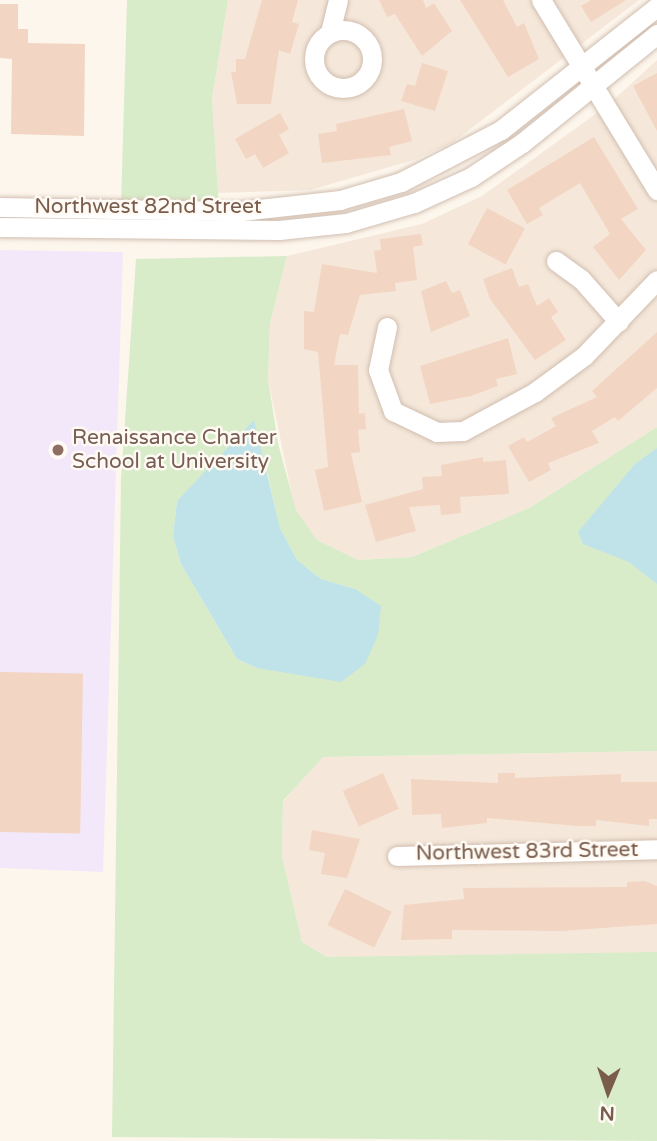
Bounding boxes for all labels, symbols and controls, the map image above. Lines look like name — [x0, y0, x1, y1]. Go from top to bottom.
street label: Northwest 82nd Street — [34, 194, 262, 220]
place label: Renaissance Charter School at University — [72, 425, 277, 475]
marker: Renaissance Charter School at University — [50, 442, 66, 458]
street label: Northwest 83rd Street — [415, 837, 639, 867]
north arrow — [573, 1057, 643, 1127]
text: N — [599, 1102, 615, 1124]

